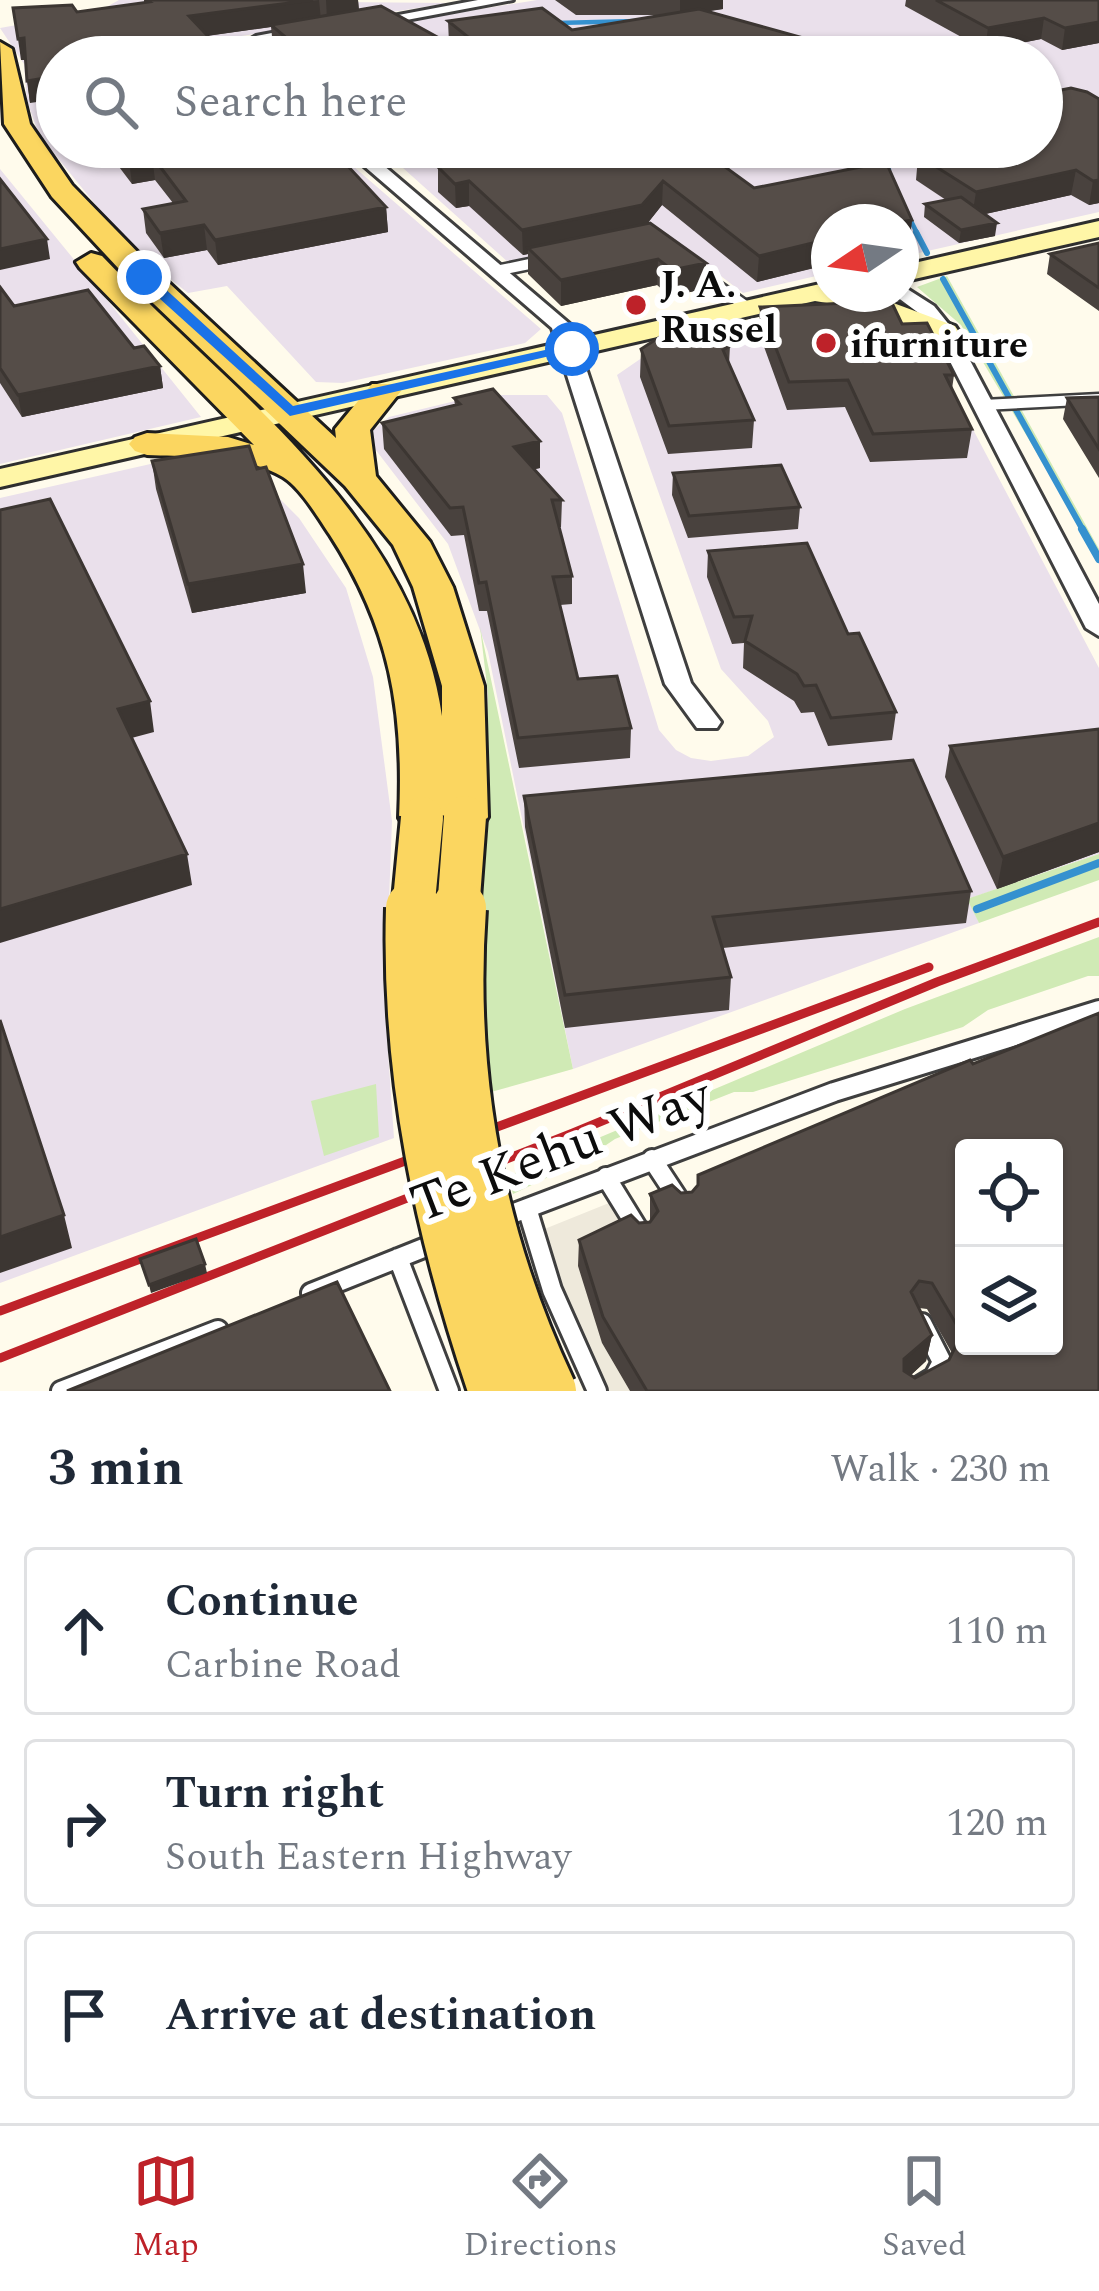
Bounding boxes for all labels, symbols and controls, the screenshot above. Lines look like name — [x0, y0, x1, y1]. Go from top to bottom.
search box — [36, 36, 1063, 168]
text: Search here — [174, 68, 407, 137]
icon: search — [78, 69, 144, 135]
north arrow — [811, 204, 919, 312]
route end — [117, 250, 171, 304]
place label: J. A. Russel — [660, 256, 777, 360]
marker: J. A. Russel — [623, 292, 649, 318]
place label: ifurniture — [850, 316, 1028, 375]
route start — [545, 322, 599, 376]
marker: ifurniture — [813, 330, 839, 356]
street label: Te Kehu Way — [399, 1055, 725, 1246]
map controls — [955, 1139, 1063, 1355]
button: locate — [955, 1139, 1063, 1247]
button: layers — [955, 1247, 1063, 1355]
text: 3 min — [48, 1430, 184, 1508]
text: Walk · 230 m — [830, 1440, 1051, 1499]
text: Continue — [165, 1567, 358, 1636]
icon: ahead — [51, 1598, 117, 1664]
text: 110 m — [946, 1602, 1048, 1661]
text: Carbine Road — [165, 1636, 401, 1695]
text: Turn right — [165, 1759, 384, 1828]
icon: right — [51, 1790, 117, 1856]
text: 120 m — [946, 1794, 1048, 1853]
text: South Eastern Highway — [165, 1828, 571, 1887]
text: Arrive at destination — [165, 1981, 596, 2050]
icon: arrive — [51, 1982, 117, 2048]
tab: Map — [132, 2148, 199, 2270]
tab: Directions — [463, 2148, 617, 2270]
tab: Saved — [882, 2148, 967, 2270]

